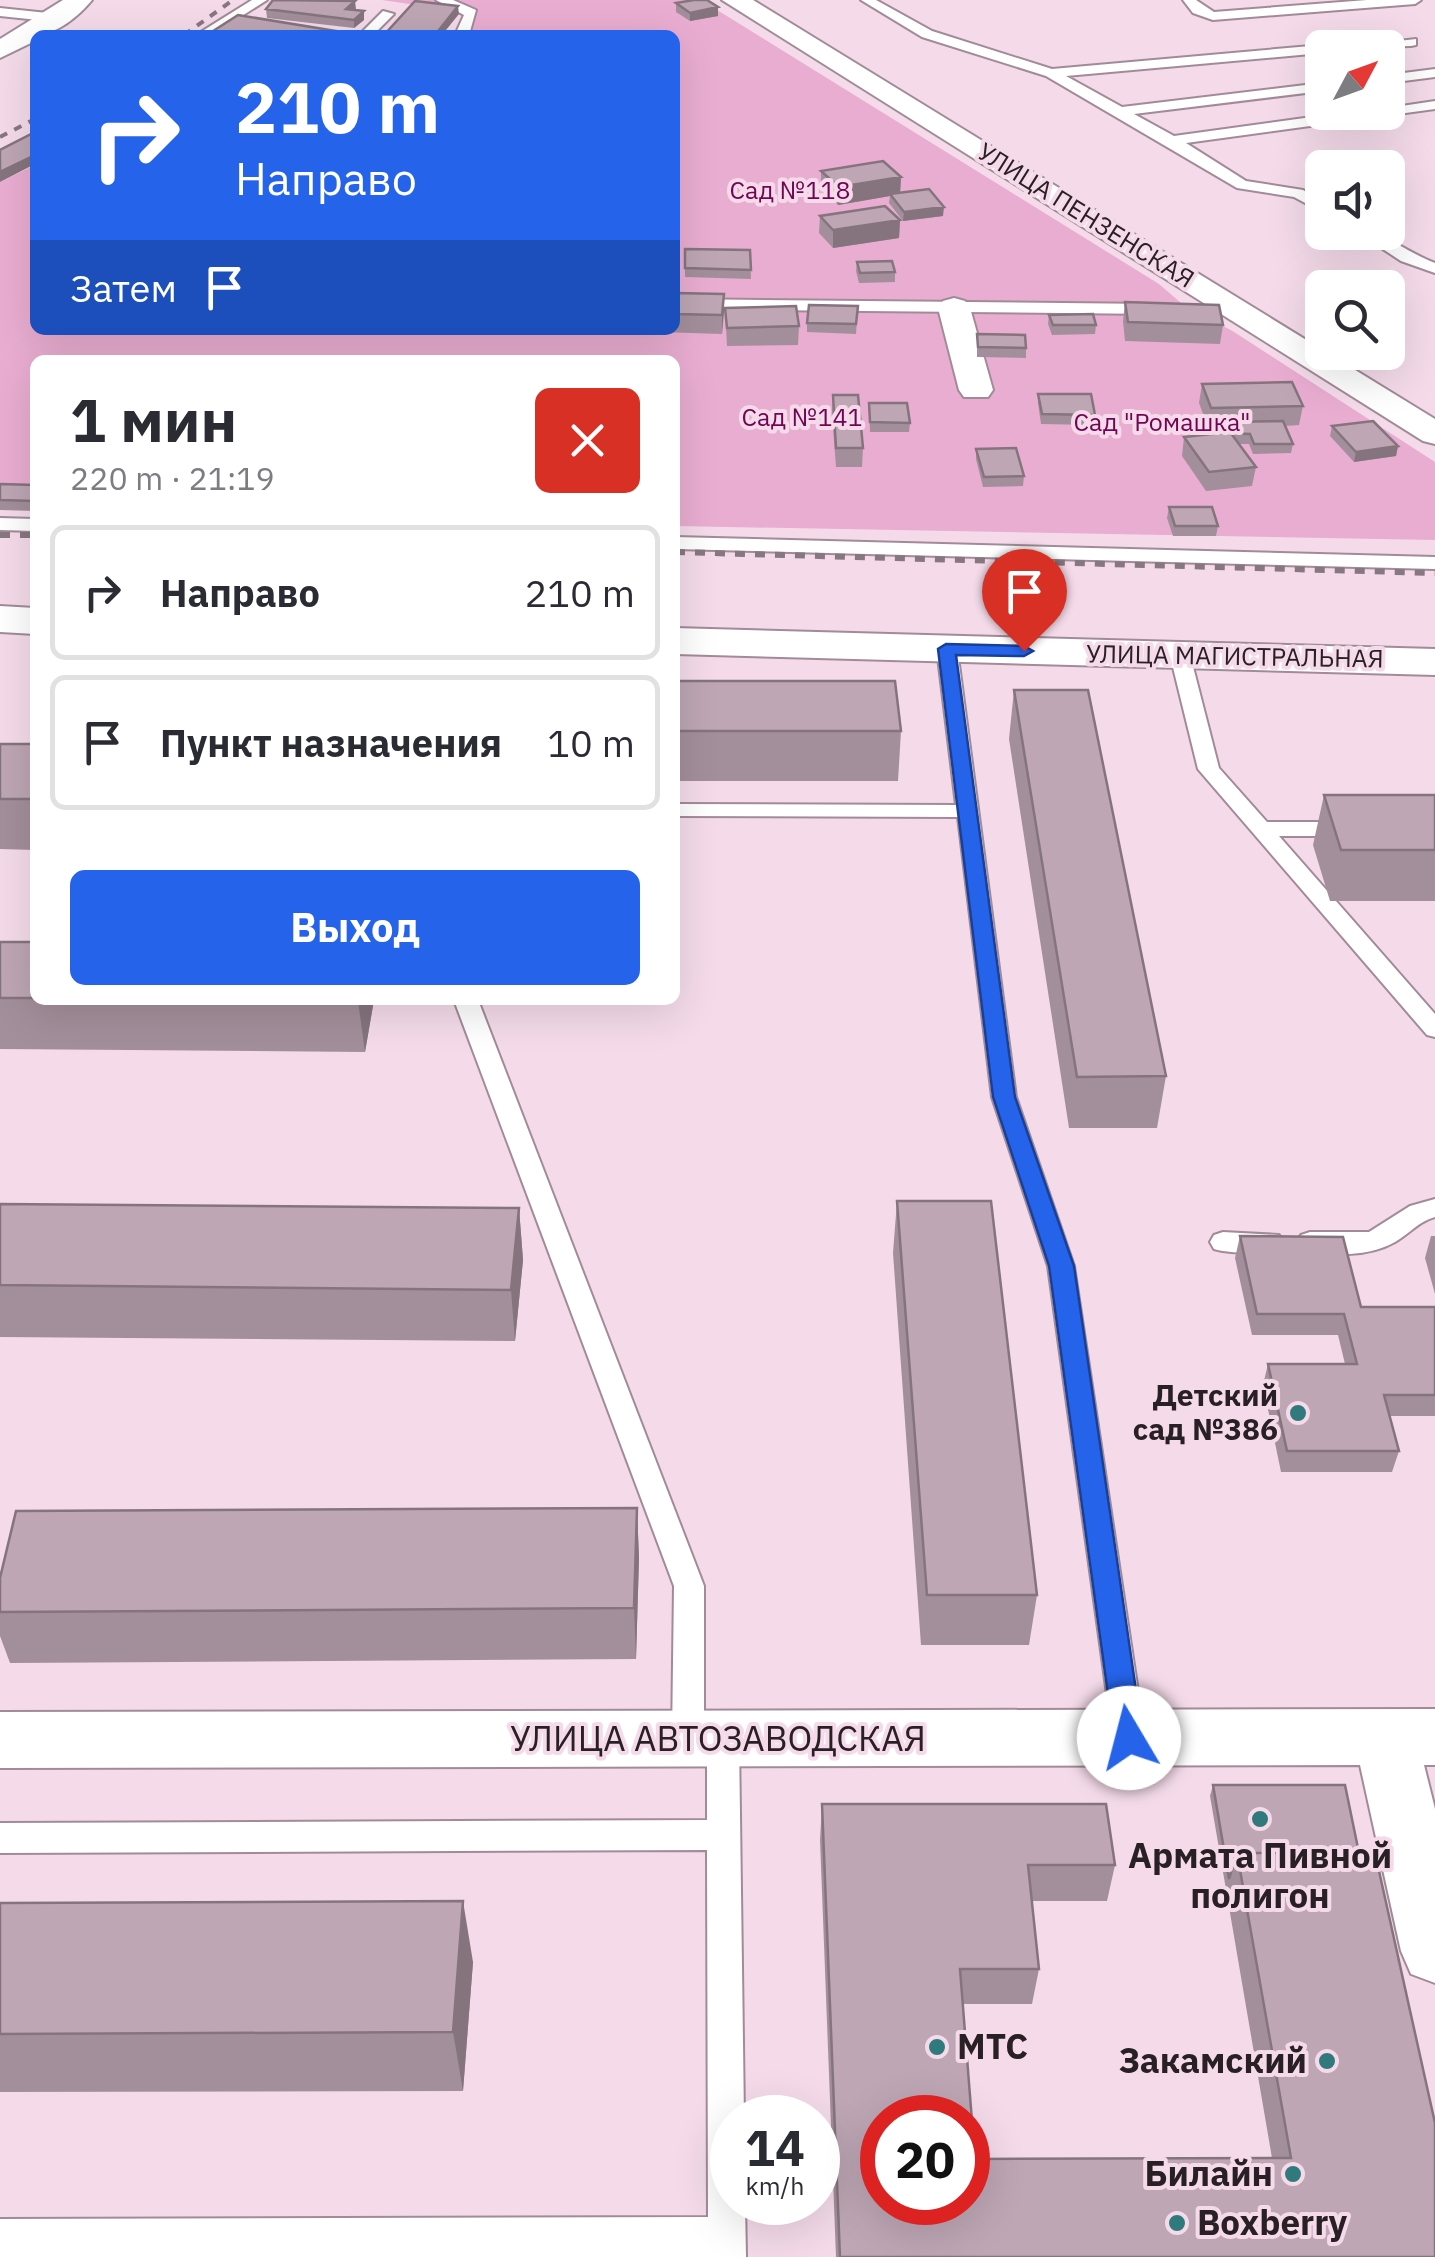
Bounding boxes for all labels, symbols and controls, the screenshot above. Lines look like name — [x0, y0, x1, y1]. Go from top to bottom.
north arrow — [1305, 30, 1405, 130]
map controls — [1305, 30, 1405, 370]
text: 210 m — [235, 61, 440, 152]
icon: right — [70, 70, 200, 200]
street label: УЛИЦА ПЕНЗЕНСКАЯ — [972, 135, 1201, 295]
text: Направо — [235, 149, 417, 207]
button: sound — [1305, 150, 1405, 250]
park label: Сад №118 — [730, 173, 850, 206]
icon: arrive — [197, 260, 252, 315]
text: Затем — [70, 263, 177, 312]
button: search — [1305, 270, 1405, 370]
text: 1 мин — [70, 380, 237, 459]
button: close — [535, 388, 640, 493]
park label: Сад №141 — [742, 400, 862, 433]
park label: Сад "Ромашка" — [1073, 405, 1251, 438]
text: 220 m · 21:19 — [70, 457, 275, 499]
pin — [982, 549, 1067, 652]
icon: arrive — [997, 564, 1052, 619]
icon: right — [75, 565, 130, 620]
text: Направо — [160, 568, 320, 617]
text: 210 m — [524, 568, 635, 617]
street label: УЛИЦА МАГИСТРАЛЬНАЯ — [1086, 636, 1384, 675]
icon: arrive — [75, 715, 130, 770]
text: Пункт назначения — [160, 718, 502, 767]
text: 10 m — [547, 718, 635, 767]
button: Выход — [70, 870, 640, 985]
place label: Детский сад №386 — [1133, 1375, 1278, 1448]
marker: Детский сад №386 — [1287, 1402, 1309, 1424]
position arrow — [1077, 1686, 1181, 1790]
street label: УЛИЦА АВТОЗАВОДСКАЯ — [510, 1715, 926, 1761]
marker: Армата Пивной полигон — [1249, 1808, 1271, 1830]
place label: Армата Пивной полигон — [1128, 1832, 1392, 1918]
place label: МТС — [957, 2023, 1028, 2069]
marker: МТС — [926, 2036, 948, 2058]
place label: Закамский — [1119, 2037, 1307, 2083]
marker: Закамский — [1316, 2050, 1338, 2072]
speed limit sign: 20 — [860, 2095, 990, 2225]
text: 14 — [745, 2115, 805, 2180]
place label: Билайн — [1144, 2150, 1273, 2196]
marker: Билайн — [1282, 2163, 1304, 2185]
text: km/h — [746, 2169, 804, 2202]
place label: Boxberry — [1197, 2199, 1348, 2245]
marker: Boxberry — [1166, 2212, 1188, 2234]

